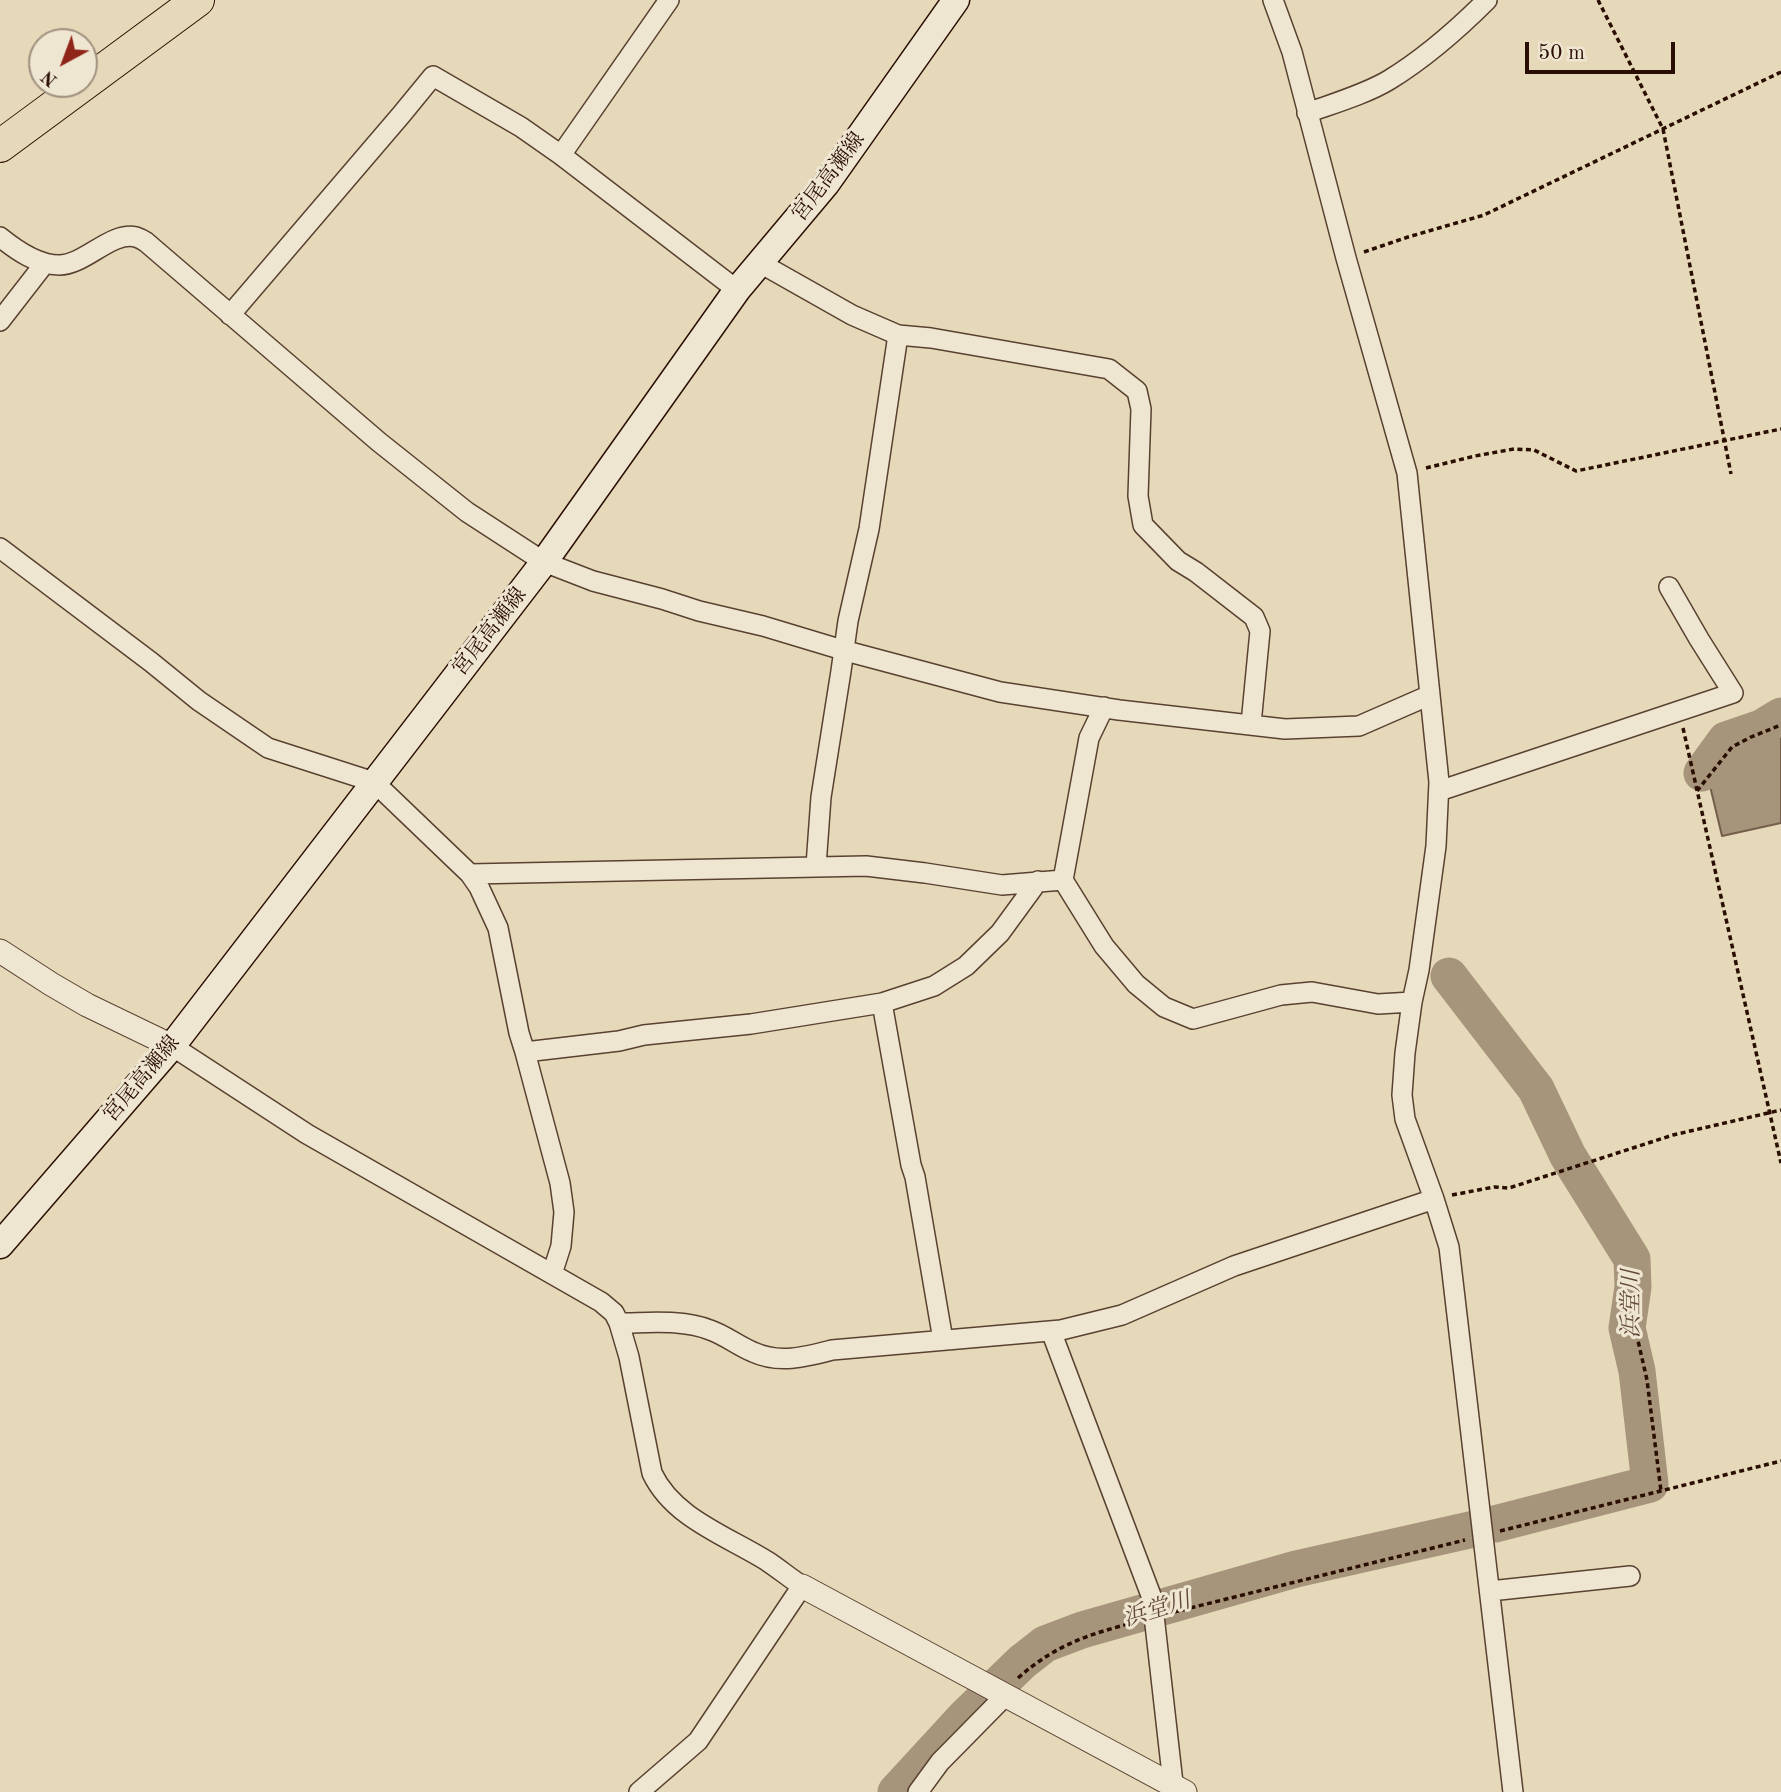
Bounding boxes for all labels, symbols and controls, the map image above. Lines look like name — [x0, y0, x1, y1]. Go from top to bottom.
north arrow — [28, 28, 98, 98]
scale bar — [1529, 28, 1680, 72]
text: 50 m — [1538, 43, 1585, 64]
text: N — [38, 66, 62, 90]
street label: 宮尾高瀬線 — [787, 127, 871, 227]
street label: 宮尾高瀬線 — [448, 583, 532, 681]
street label: 宮尾高瀬線 — [99, 1031, 185, 1127]
water label: 浜堂川 — [1618, 1270, 1646, 1338]
water label: 浜堂川 — [1120, 1587, 1194, 1633]

